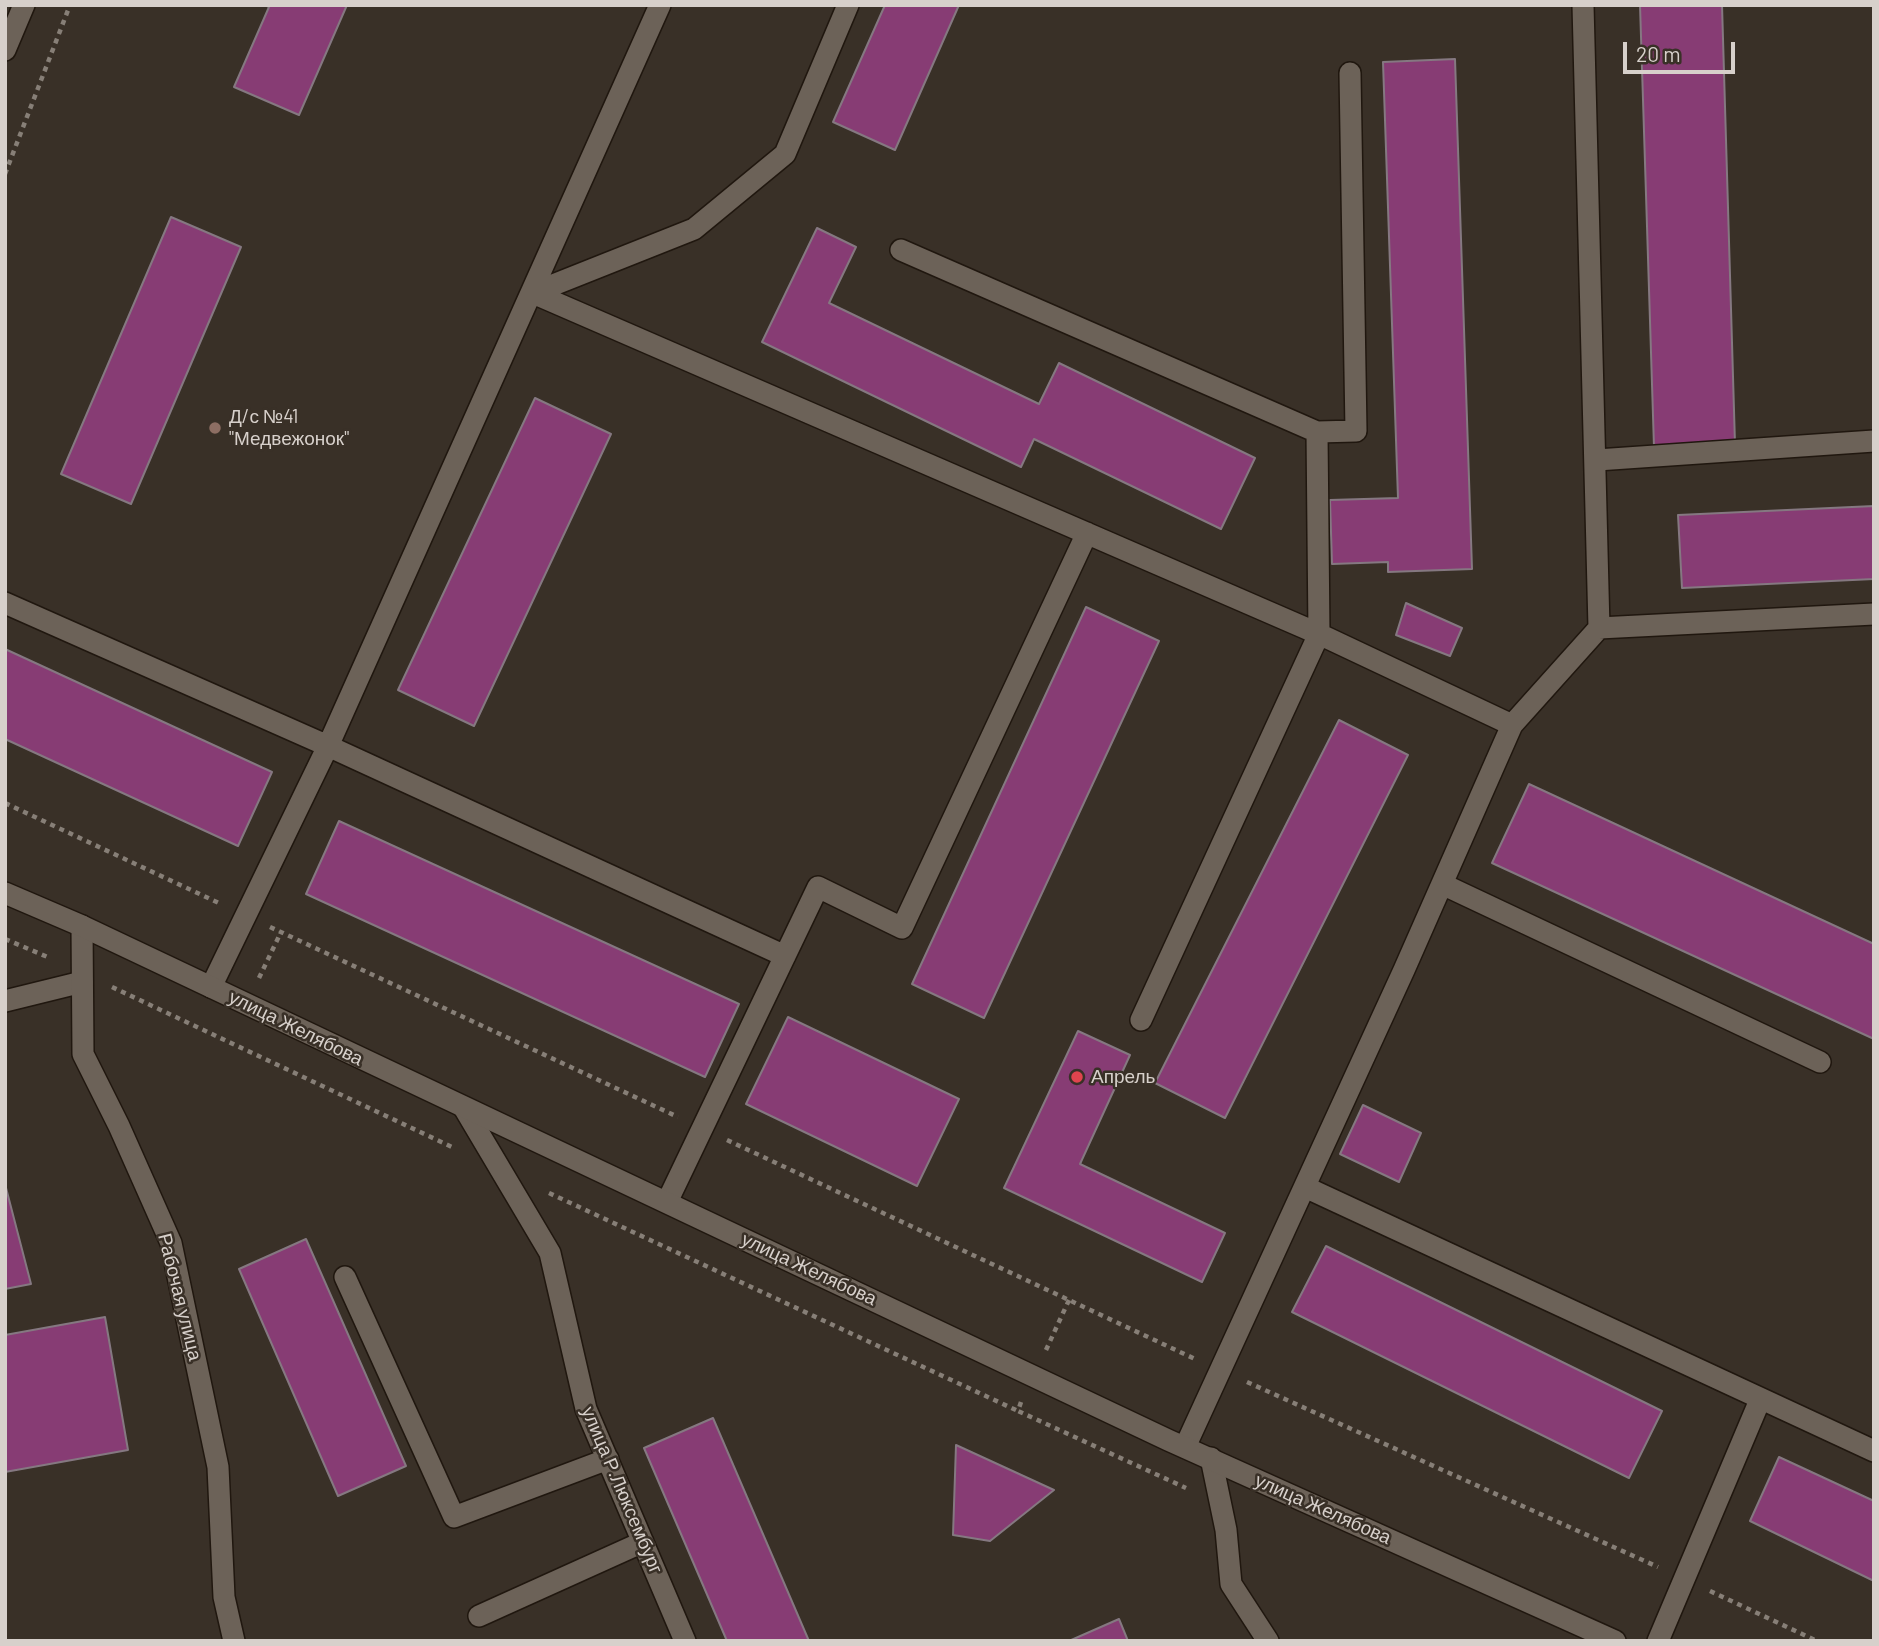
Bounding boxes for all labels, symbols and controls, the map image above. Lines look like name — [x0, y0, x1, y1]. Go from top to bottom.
scale bar — [1627, 28, 1739, 72]
text: 20 m — [1636, 41, 1681, 66]
place label: Д/с №41 "Медвежонок" — [229, 406, 349, 450]
marker: Д/с №41 "Медвежонок" — [207, 420, 223, 436]
street label: улица Желябова — [225, 986, 367, 1070]
place label: Апрель — [1091, 1066, 1155, 1088]
marker: Апрель — [1069, 1069, 1085, 1085]
street label: улица Желябова — [738, 1228, 880, 1310]
street label: Рабочая улица — [153, 1231, 207, 1363]
street label: улица Р.Люксембург — [576, 1403, 668, 1577]
street label: улица Желябова — [1251, 1469, 1395, 1549]

